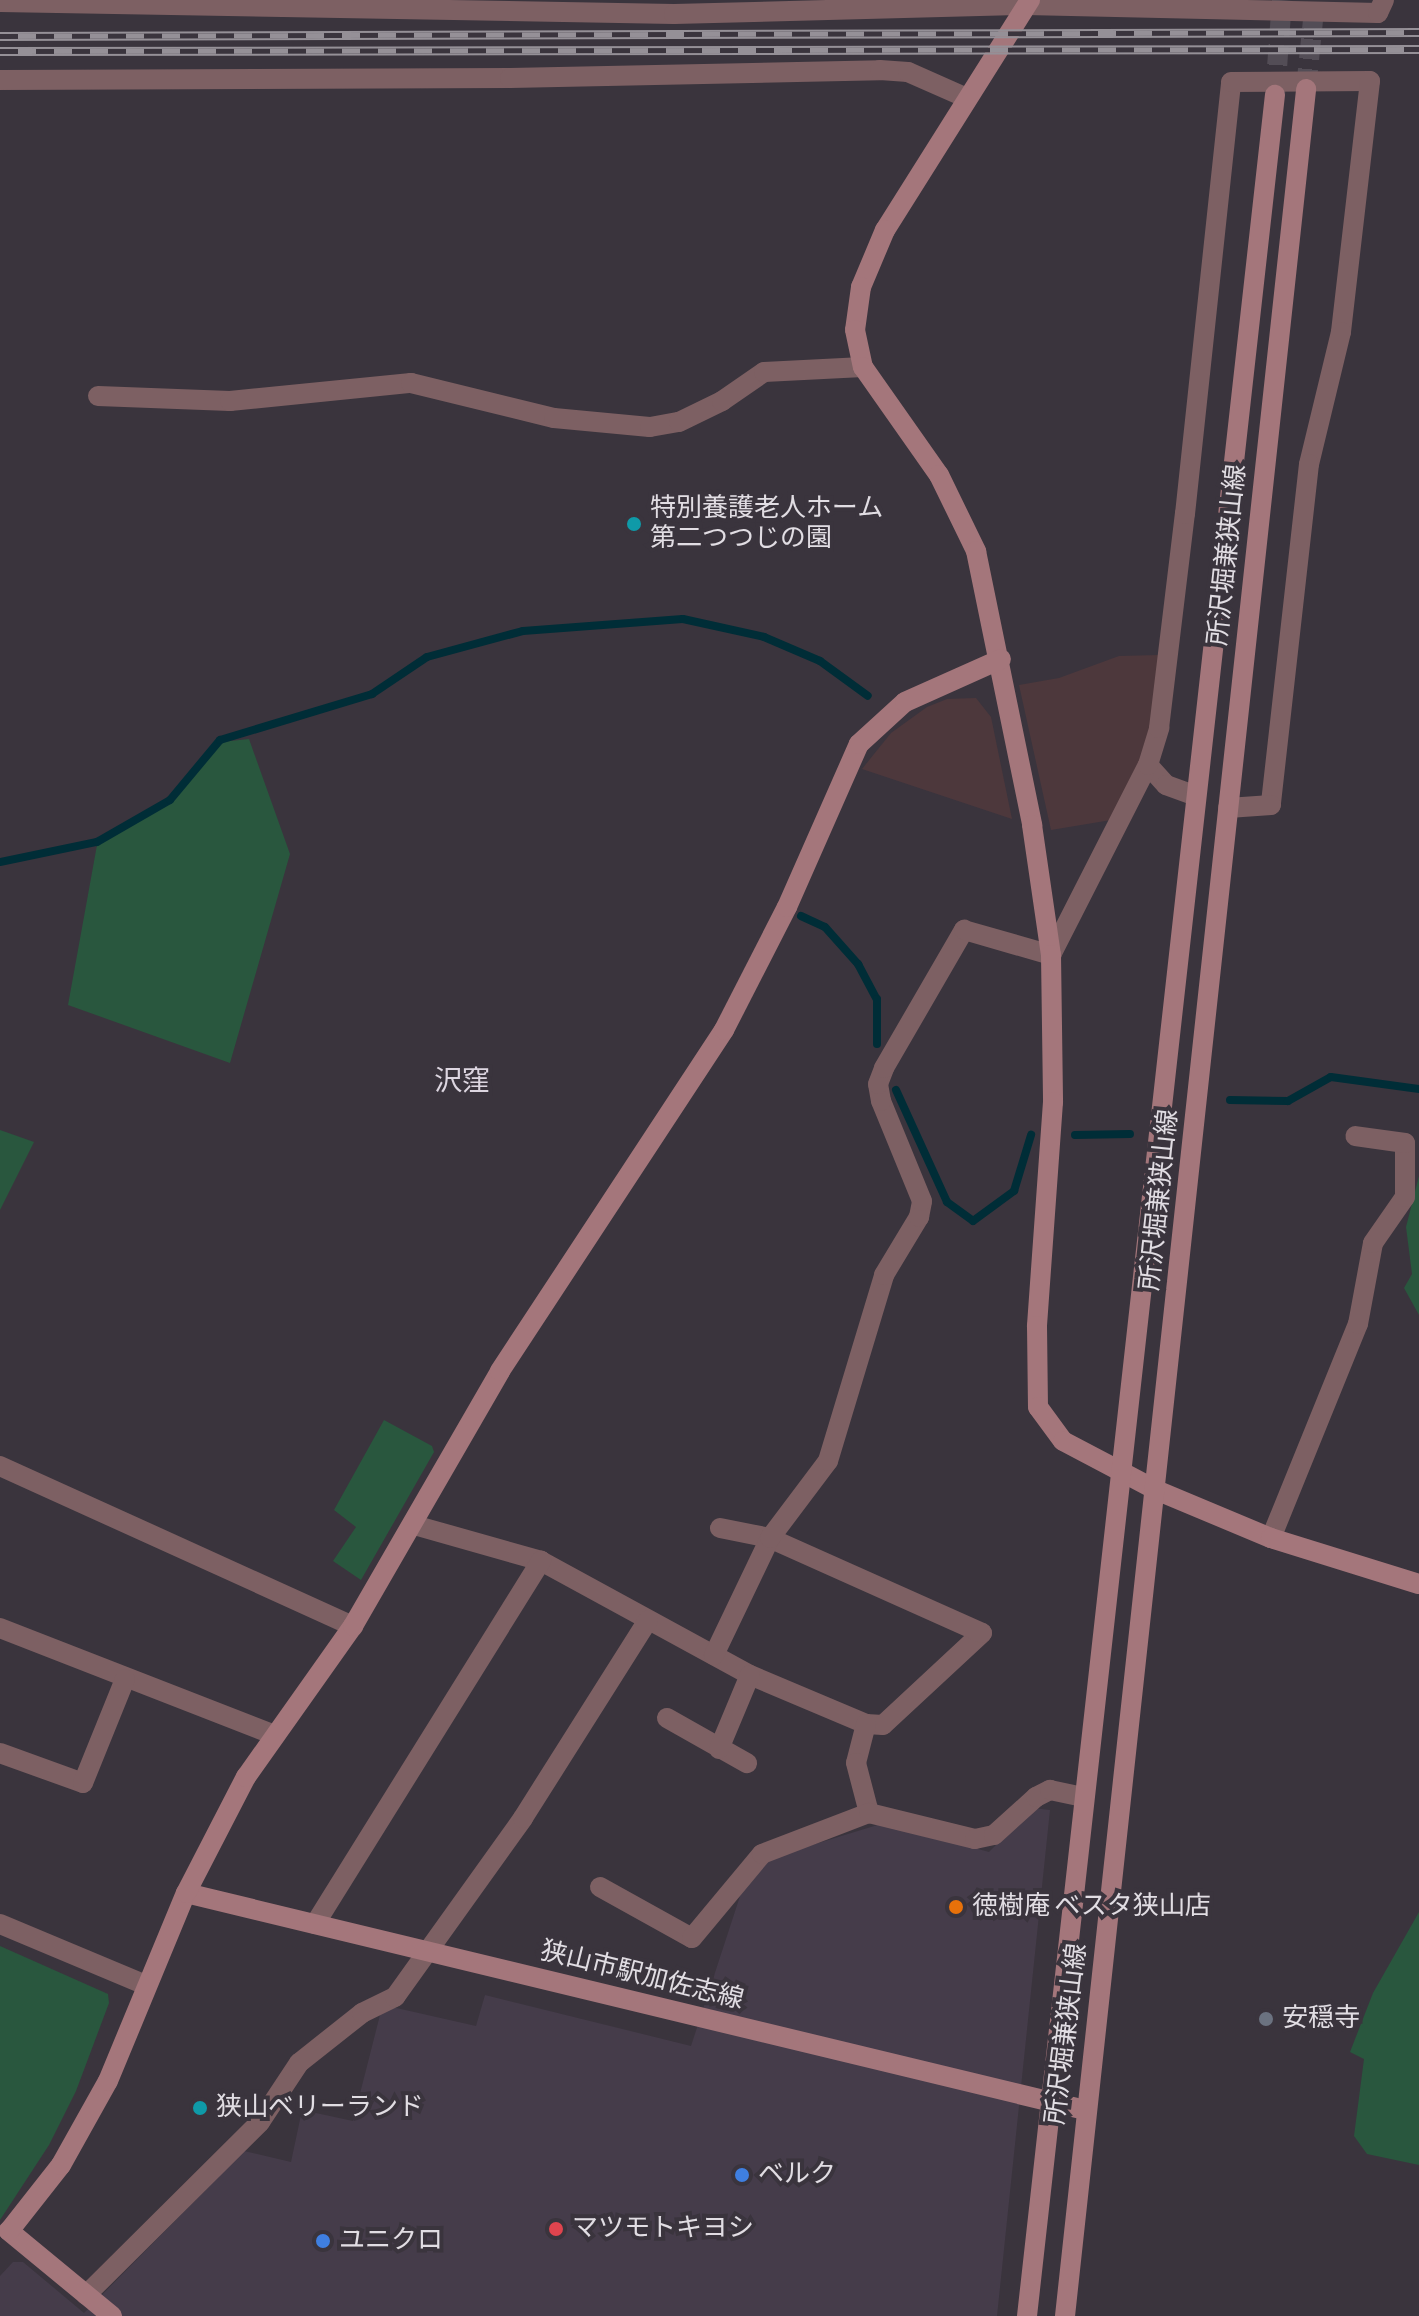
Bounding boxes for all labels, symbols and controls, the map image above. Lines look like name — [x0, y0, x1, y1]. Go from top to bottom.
street label: 所沢堀兼狭山線 — [1203, 463, 1253, 647]
place label: 特別養護老人ホーム 第二つつじの園 — [650, 493, 884, 554]
marker: 特別養護老人ホーム 第二つつじの園 — [625, 515, 643, 533]
district label: 沢窪 — [434, 1065, 490, 1099]
street label: 所沢堀兼狭山線 — [1135, 1108, 1185, 1292]
place label: 徳樹庵 ベスタ狭山店 — [972, 1891, 1210, 1923]
marker: 徳樹庵 ベスタ狭山店 — [947, 1898, 965, 1916]
street label: 狭山市駅加佐志線 — [537, 1936, 747, 2016]
street label: 所沢堀兼狭山線 — [1040, 1942, 1094, 2126]
place label: 安穏寺 — [1282, 2003, 1360, 2035]
marker: 安穏寺 — [1257, 2010, 1275, 2028]
place label: 狭山ベリーランド — [216, 2092, 424, 2124]
marker: 狭山ベリーランド — [191, 2099, 209, 2117]
place label: ベルク — [758, 2159, 836, 2191]
marker: ベルク — [733, 2166, 751, 2184]
place label: マツモトキヨシ — [572, 2213, 754, 2245]
marker: マツモトキヨシ — [547, 2220, 565, 2238]
place label: ユニクロ — [339, 2225, 443, 2257]
marker: ユニクロ — [314, 2232, 332, 2250]

